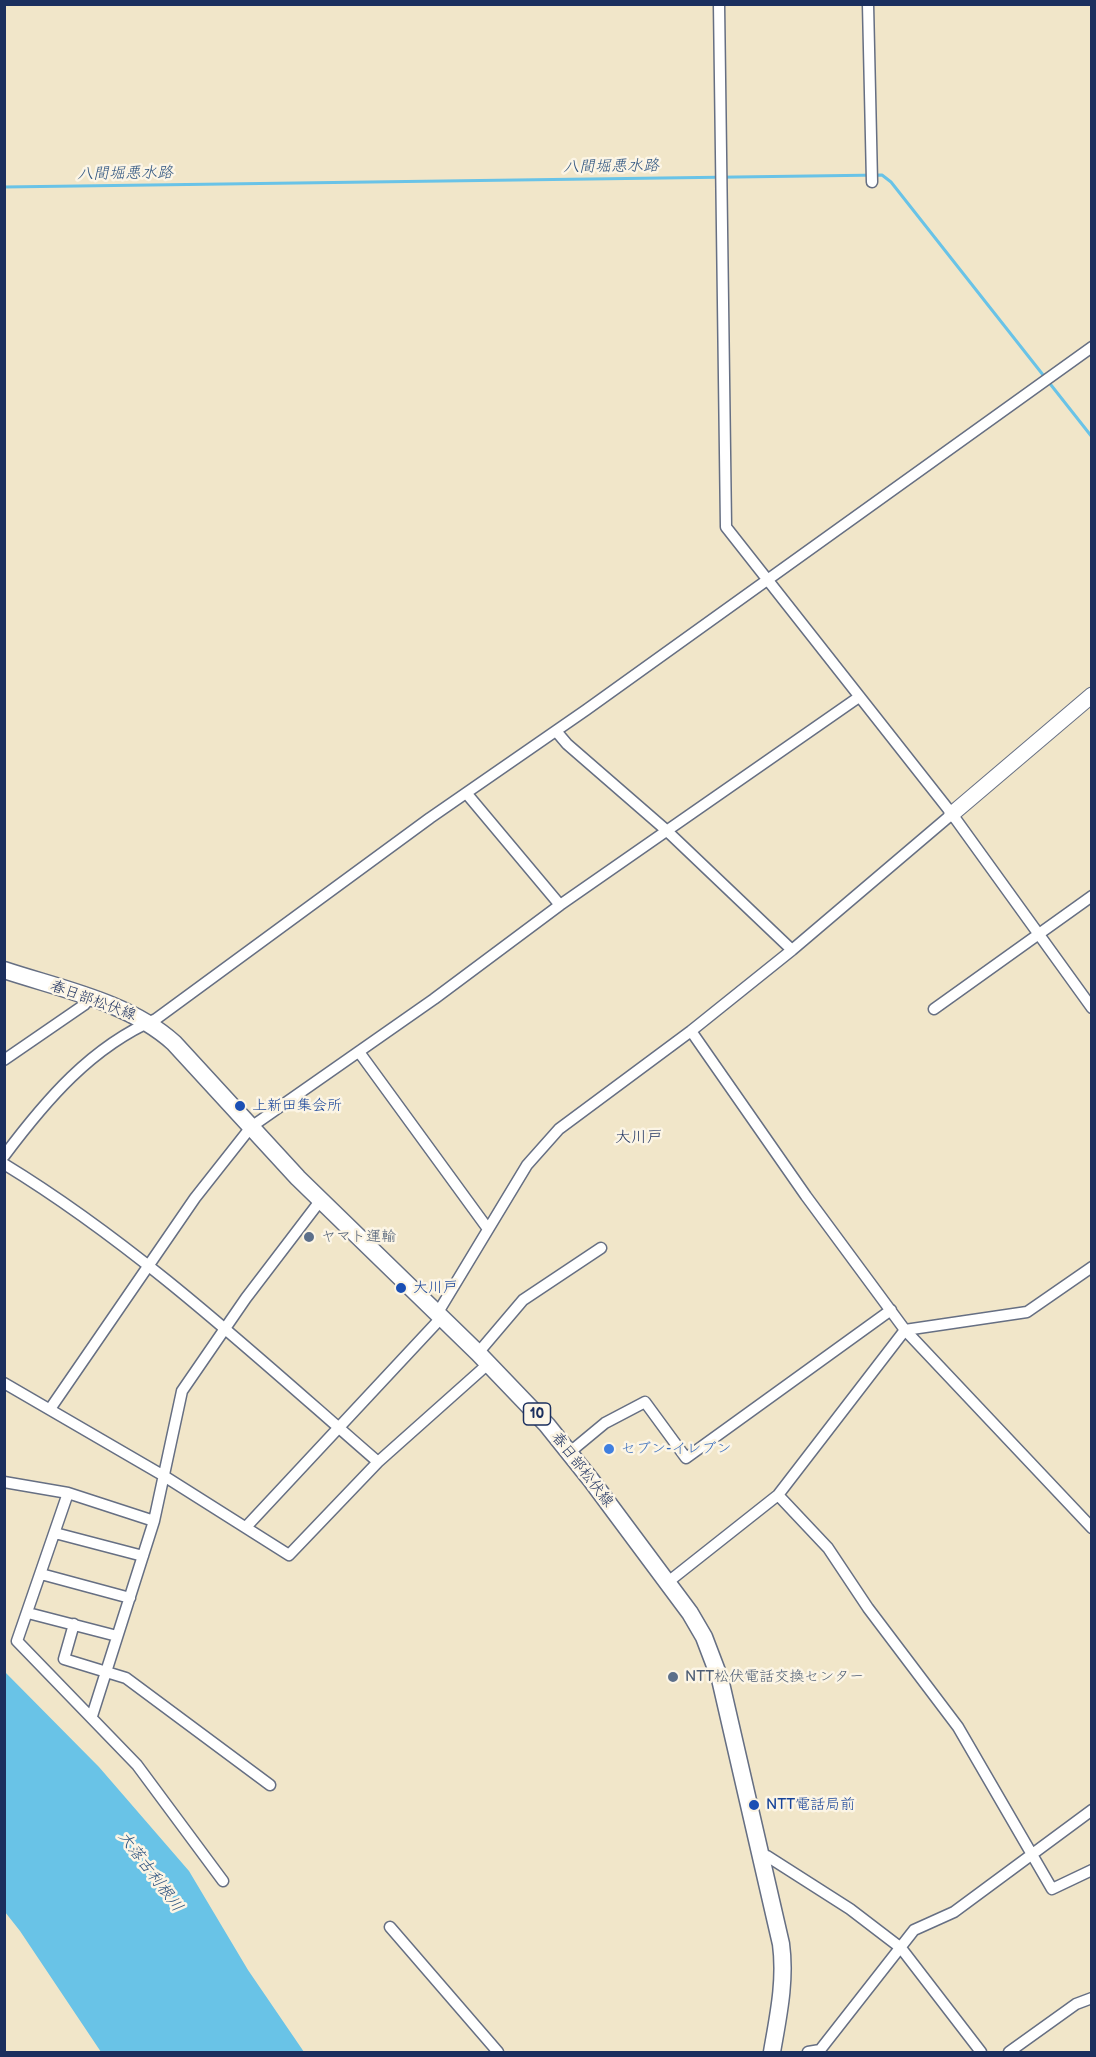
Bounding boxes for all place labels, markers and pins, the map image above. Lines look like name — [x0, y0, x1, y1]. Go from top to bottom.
place label: 上新田集会所 — [252, 1097, 342, 1115]
marker: 上新田集会所 — [233, 1099, 247, 1113]
place label: ヤマト運輸 — [321, 1228, 396, 1246]
marker: ヤマト運輸 — [302, 1230, 316, 1244]
place label: 大川戸 — [413, 1279, 458, 1297]
marker: 大川戸 — [394, 1281, 408, 1295]
place label: セブン-イレブン — [621, 1440, 731, 1458]
marker: セブン-イレブン — [602, 1442, 616, 1456]
place label: NTT松伏電話交換センター — [685, 1668, 864, 1686]
marker: NTT松伏電話交換センター — [666, 1670, 680, 1684]
place label: NTT電話局前 — [766, 1796, 855, 1814]
marker: NTT電話局前 — [747, 1798, 761, 1812]

